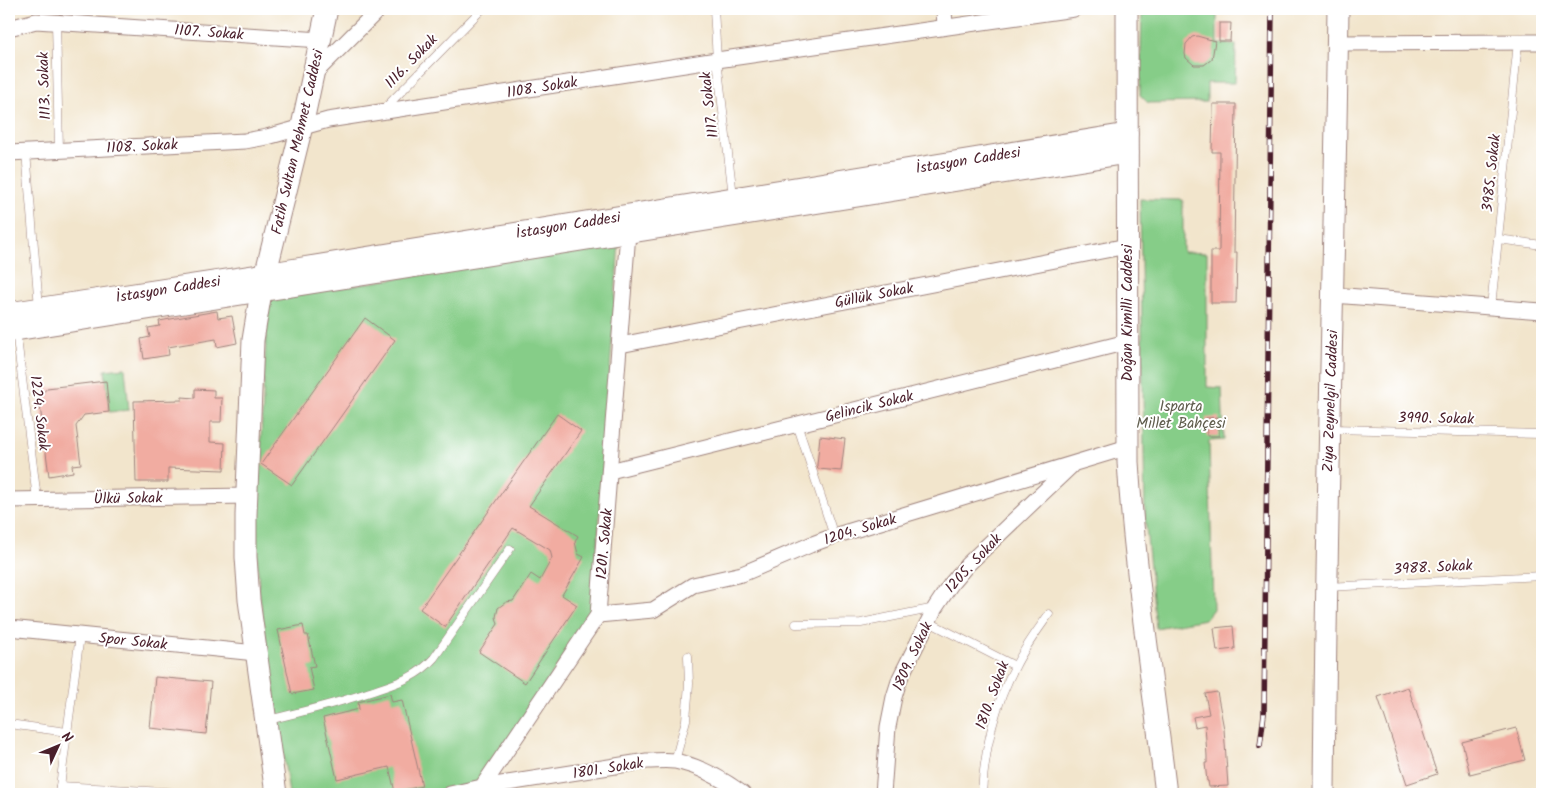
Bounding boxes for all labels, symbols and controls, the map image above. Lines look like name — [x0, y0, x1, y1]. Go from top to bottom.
street label: 1107. Sokak — [174, 19, 245, 47]
street label: 1116. Sokak — [380, 28, 445, 94]
street label: Fatih Sultan Mehmet Caddesi — [265, 46, 331, 237]
street label: 1113. Sokak — [32, 51, 58, 120]
street label: 1117. Sokak — [694, 69, 726, 139]
street label: 1108. Sokak — [505, 70, 580, 105]
street label: 3985. Sokak — [1476, 132, 1508, 213]
street label: 1108. Sokak — [106, 133, 179, 161]
street label: İstasyon Caddesi — [914, 141, 1024, 181]
street label: İstasyon Caddesi — [514, 206, 624, 246]
street label: Doğan Kimilli Caddesi — [1116, 243, 1140, 382]
street label: İstasyon Caddesi — [114, 270, 224, 310]
street label: Güllük Sokak — [833, 276, 917, 315]
street label: Ziya Zeynelgil Caddesi — [1317, 328, 1346, 473]
street label: 1224. Sokak — [22, 374, 56, 453]
street label: Gelincik Sokak — [823, 384, 917, 430]
park label: Isparta Millet Bahçesi — [1136, 395, 1227, 436]
street label: 3990. Sokak — [1398, 406, 1475, 432]
street label: Ülkü Sokak — [93, 486, 164, 512]
street label: 1201. Sokak — [590, 507, 620, 581]
street label: 1204. Sokak — [821, 507, 900, 552]
street label: 1205. Sokak — [940, 528, 1009, 599]
street label: 3988. Sokak — [1393, 554, 1474, 582]
street label: 1809. Sokak — [886, 617, 940, 695]
street label: Spor Sokak — [97, 626, 169, 658]
street label: 1810. Sokak — [969, 657, 1017, 733]
north arrow — [32, 720, 82, 770]
text: N — [56, 727, 78, 749]
street label: 1801. Sokak — [571, 751, 646, 786]

